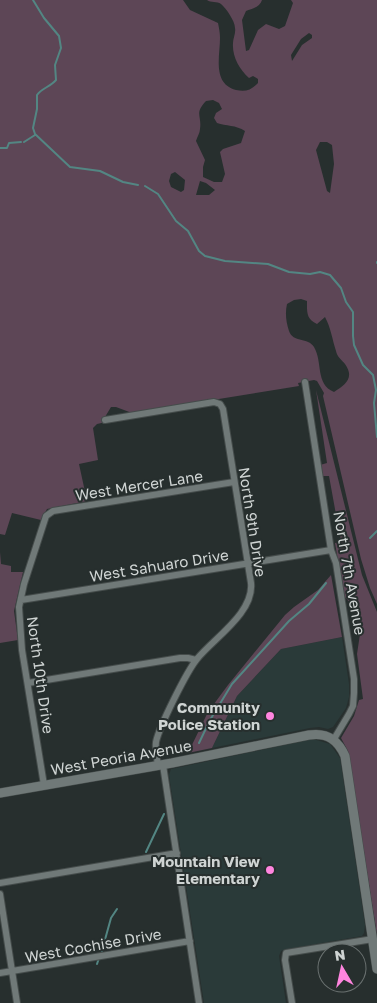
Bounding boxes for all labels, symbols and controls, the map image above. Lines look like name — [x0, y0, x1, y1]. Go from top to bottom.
street label: West Mercer Lane — [74, 466, 204, 504]
street label: North 9th Drive — [235, 466, 271, 578]
street label: North 7th Avenue — [330, 510, 370, 637]
street label: West Sahuaro Drive — [88, 545, 230, 585]
street label: North 10th Drive — [24, 615, 58, 735]
place label: Community Police Station — [158, 698, 260, 733]
marker: Community Police Station — [264, 710, 276, 722]
street label: West Peoria Avenue — [49, 736, 193, 778]
place label: Mountain View Elementary — [152, 852, 261, 887]
marker: Mountain View Elementary — [264, 864, 276, 876]
street label: West Cochise Drive — [23, 924, 163, 966]
north arrow — [317, 943, 367, 993]
text: N — [333, 945, 346, 964]

